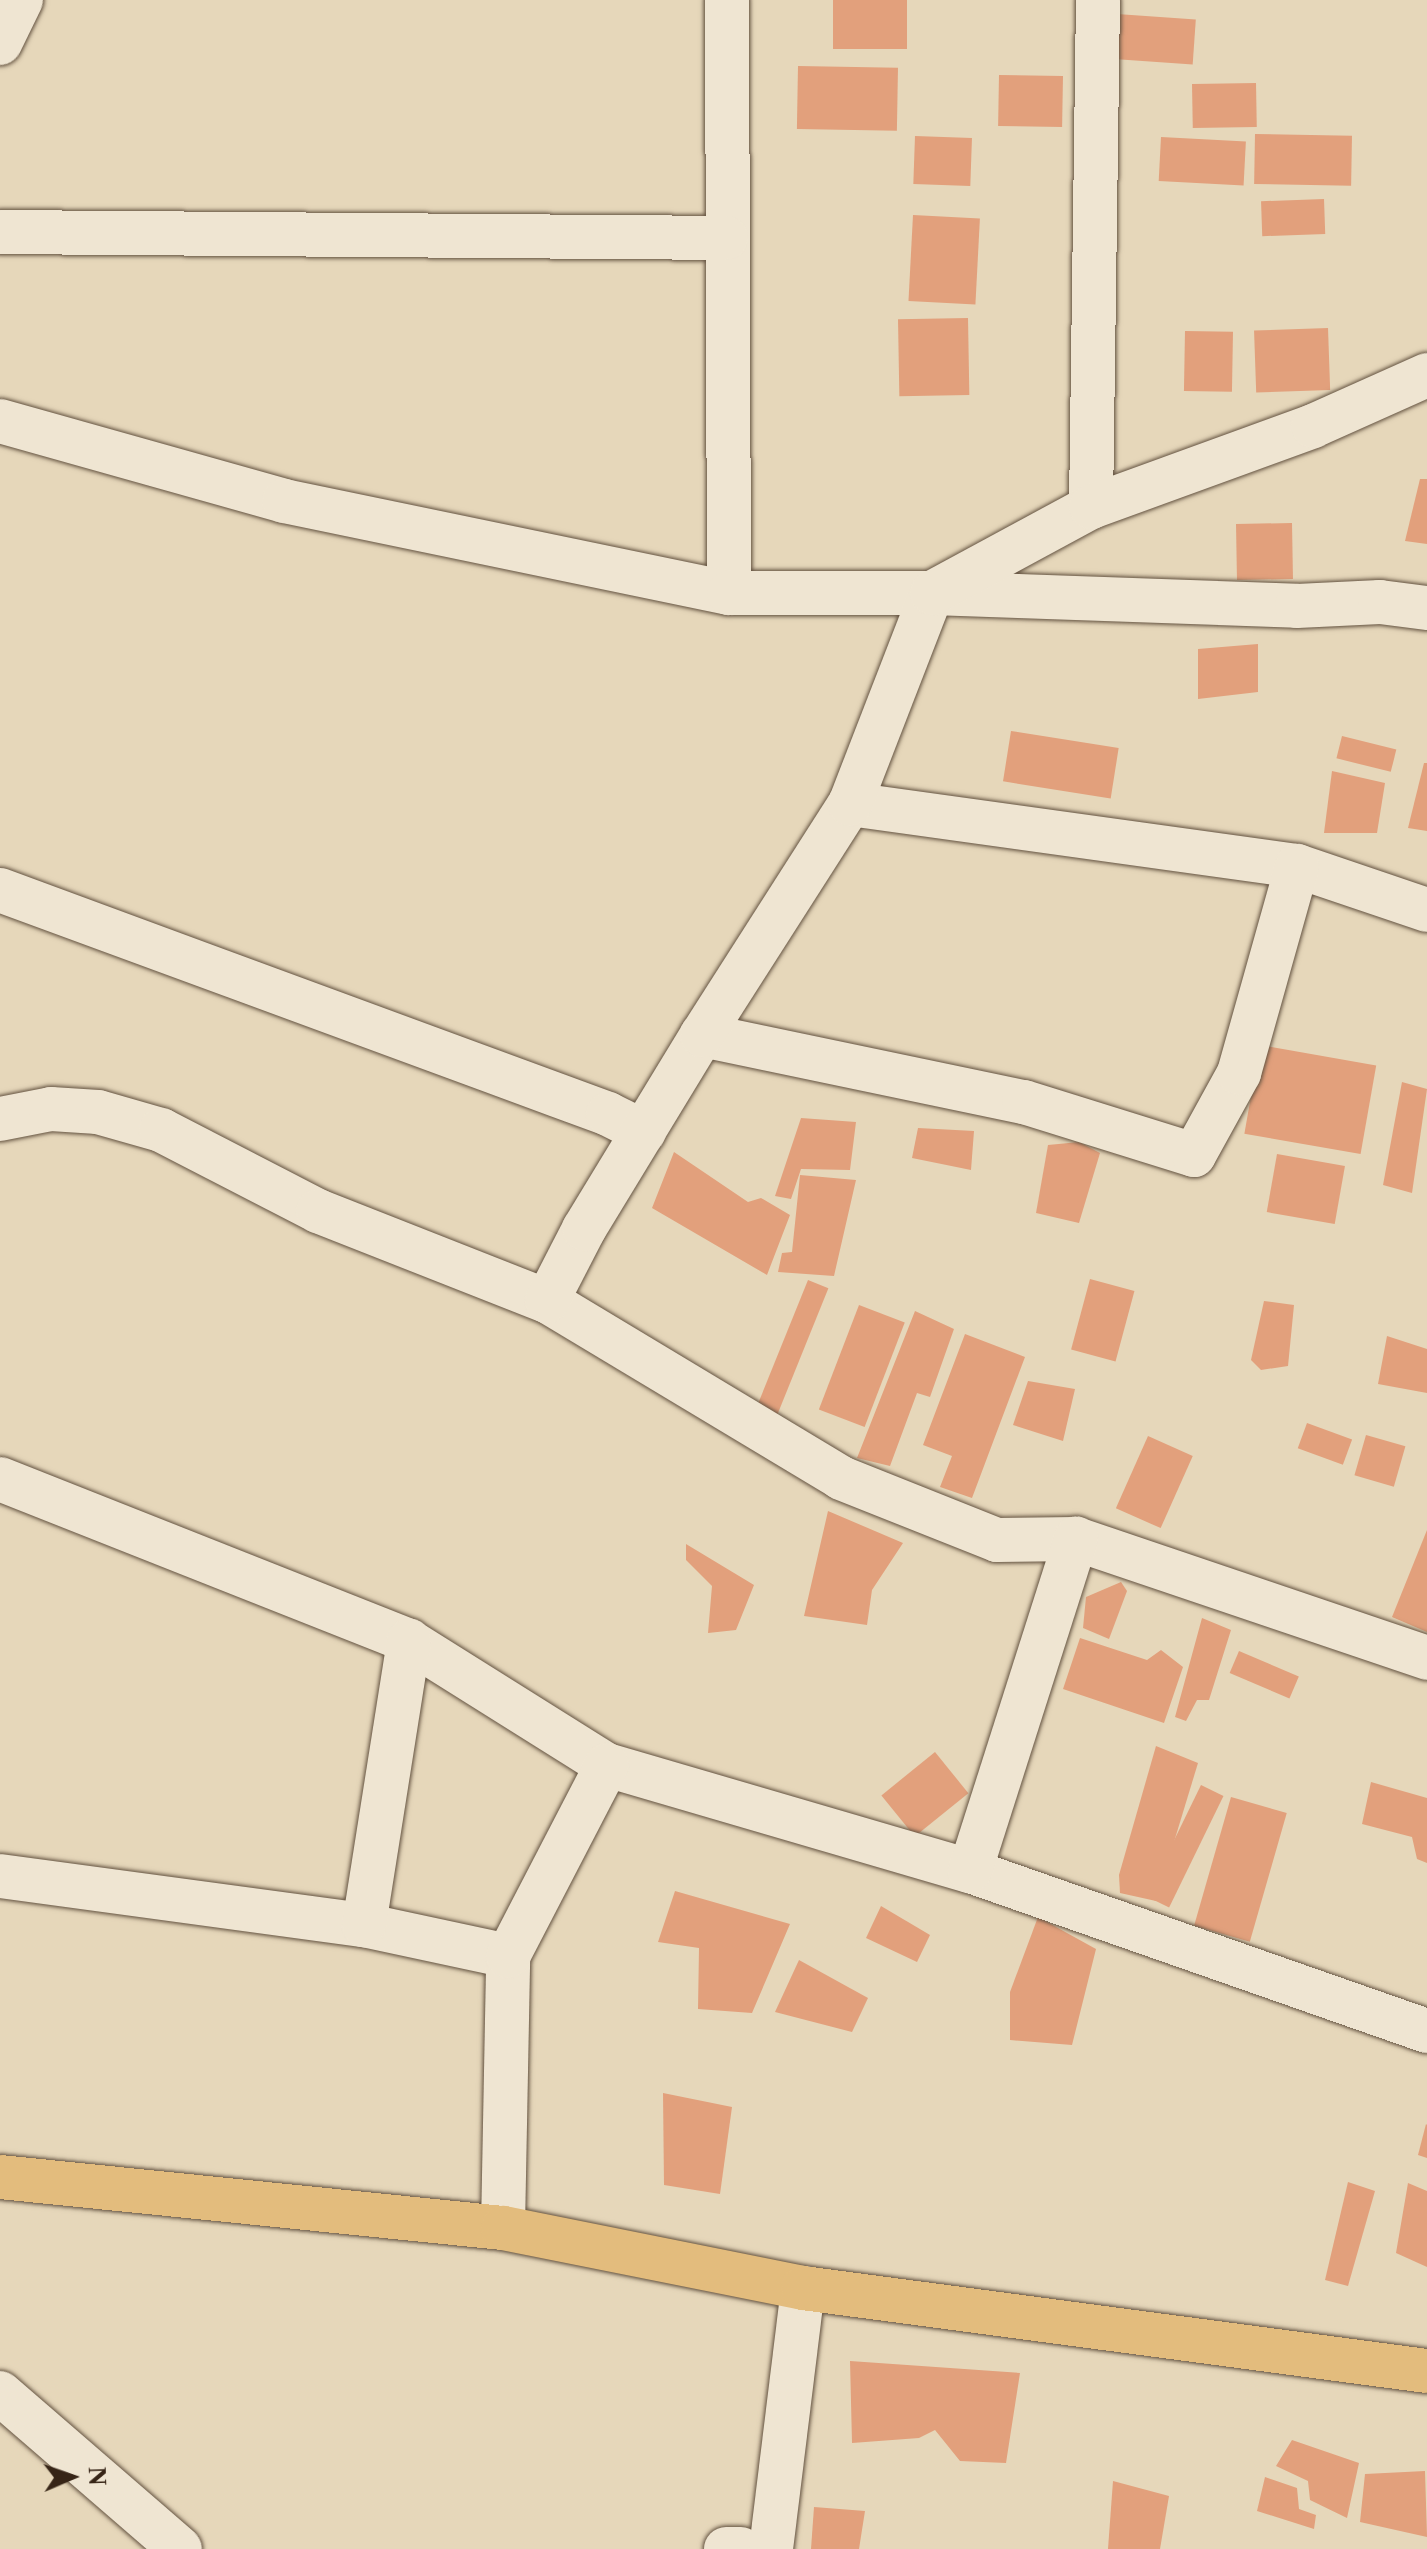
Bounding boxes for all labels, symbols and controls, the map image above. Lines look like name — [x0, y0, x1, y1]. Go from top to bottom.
north arrow — [32, 2437, 112, 2517]
text: N — [83, 2466, 110, 2486]

